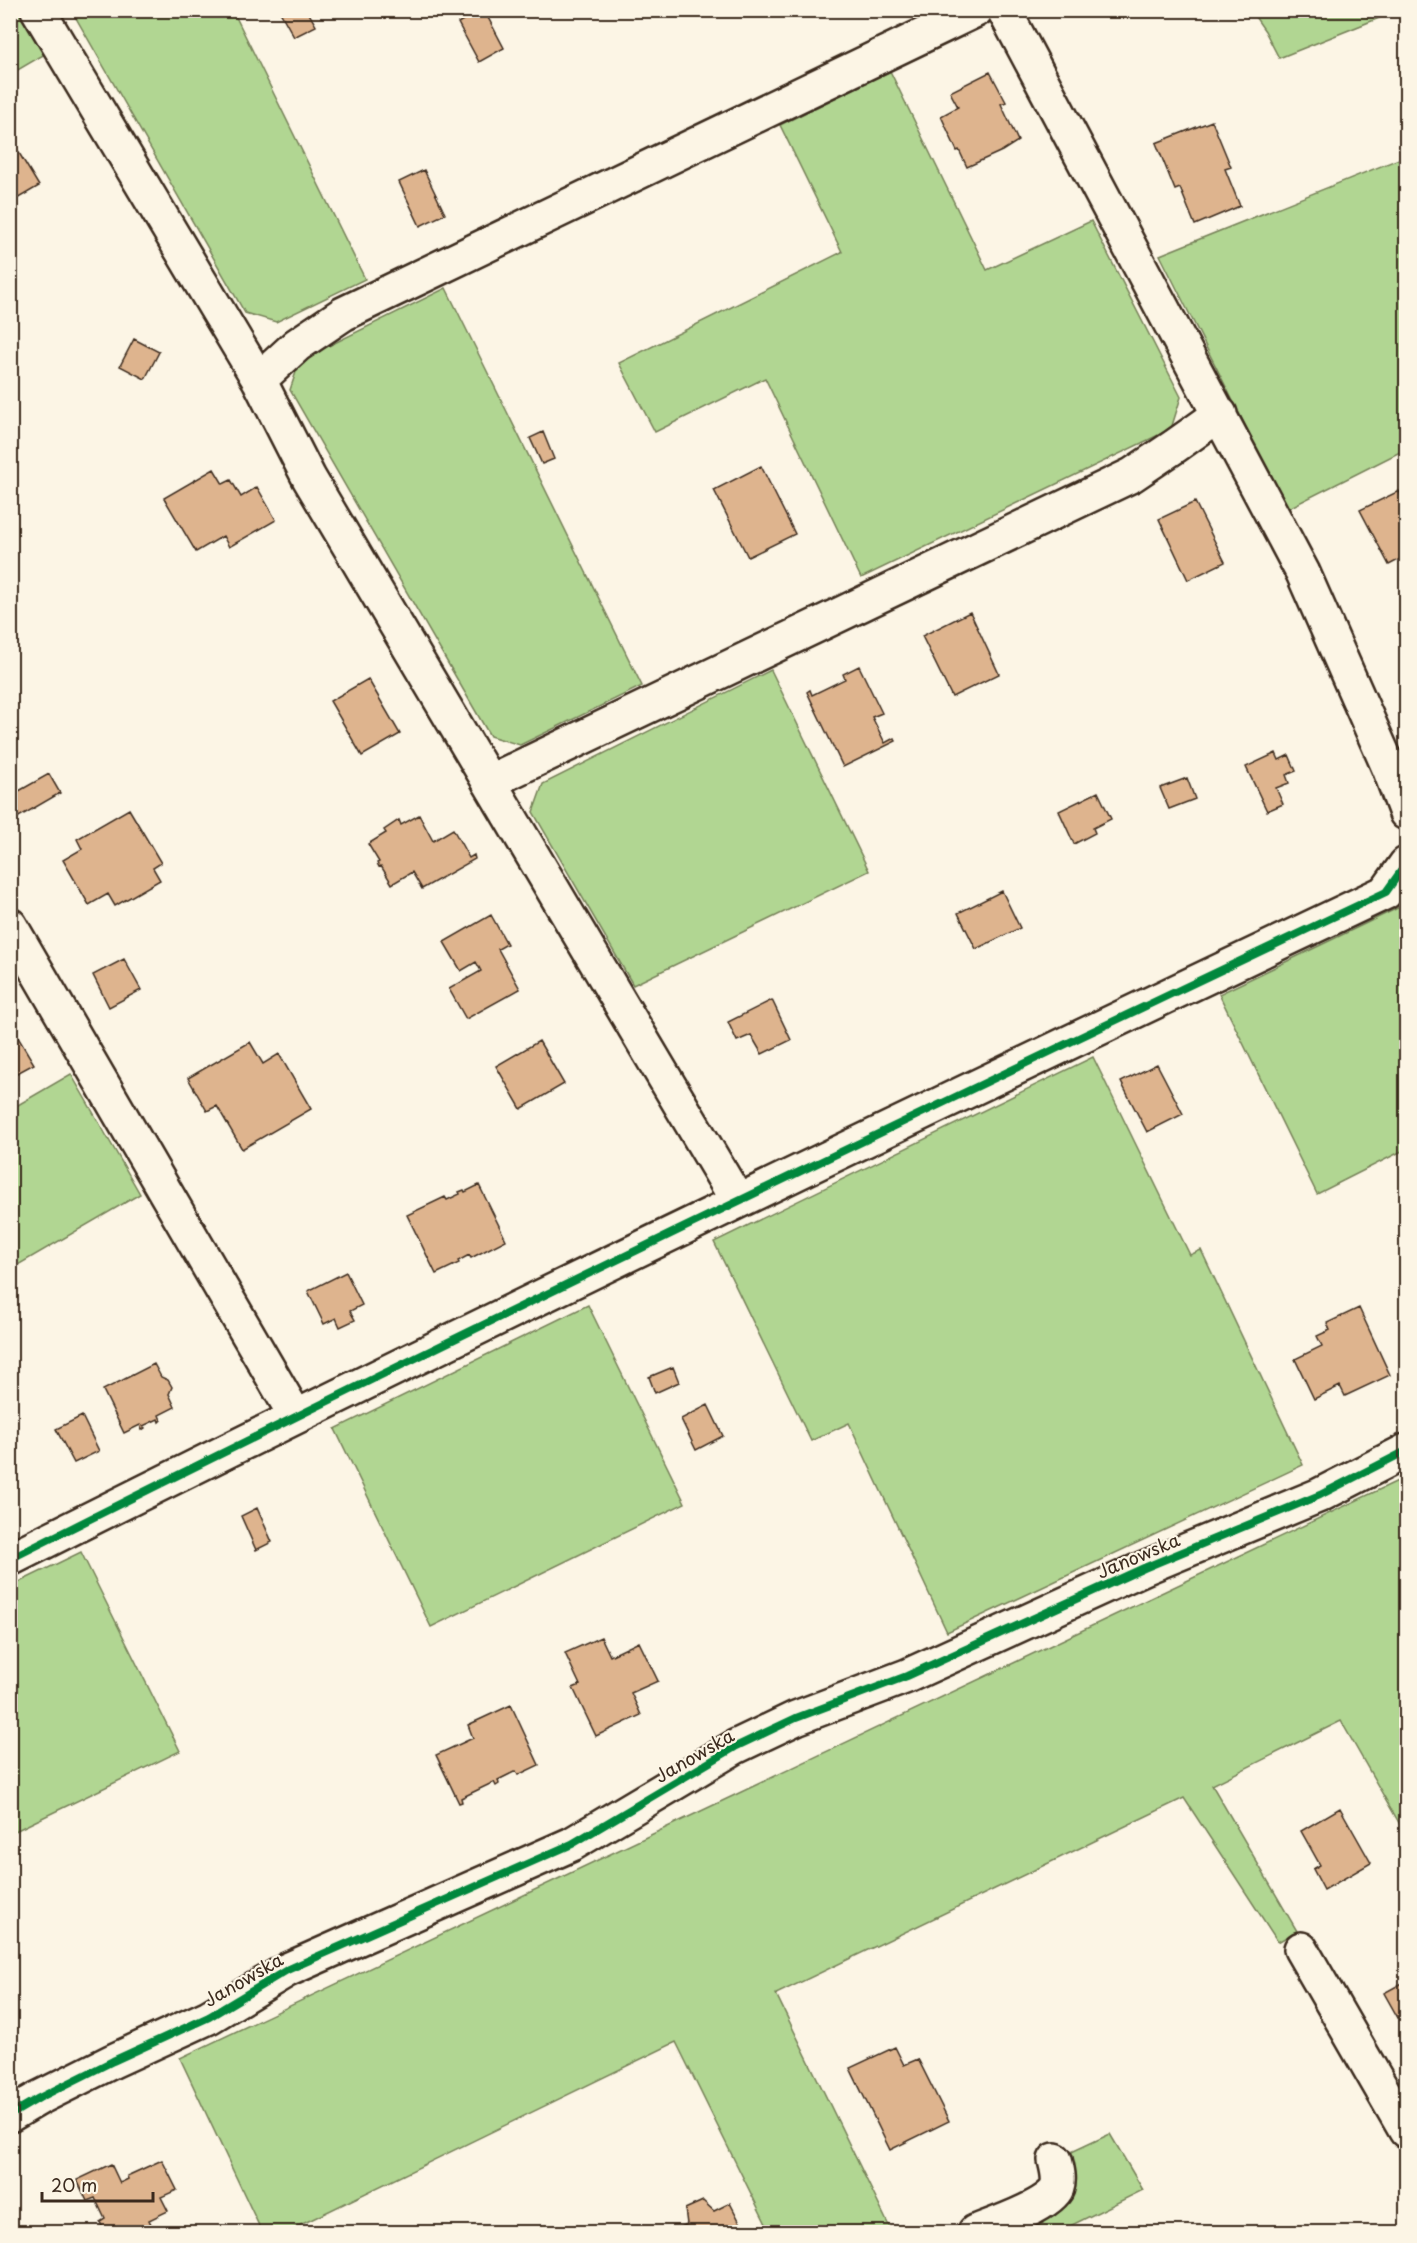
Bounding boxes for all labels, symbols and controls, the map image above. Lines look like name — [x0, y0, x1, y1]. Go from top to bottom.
street label: Janowska — [1092, 1525, 1184, 1585]
street label: Janowska — [649, 1721, 739, 1789]
street label: Janowska — [198, 1945, 288, 2013]
scale bar — [42, 2165, 153, 2203]
text: 20 m — [51, 2171, 97, 2198]

